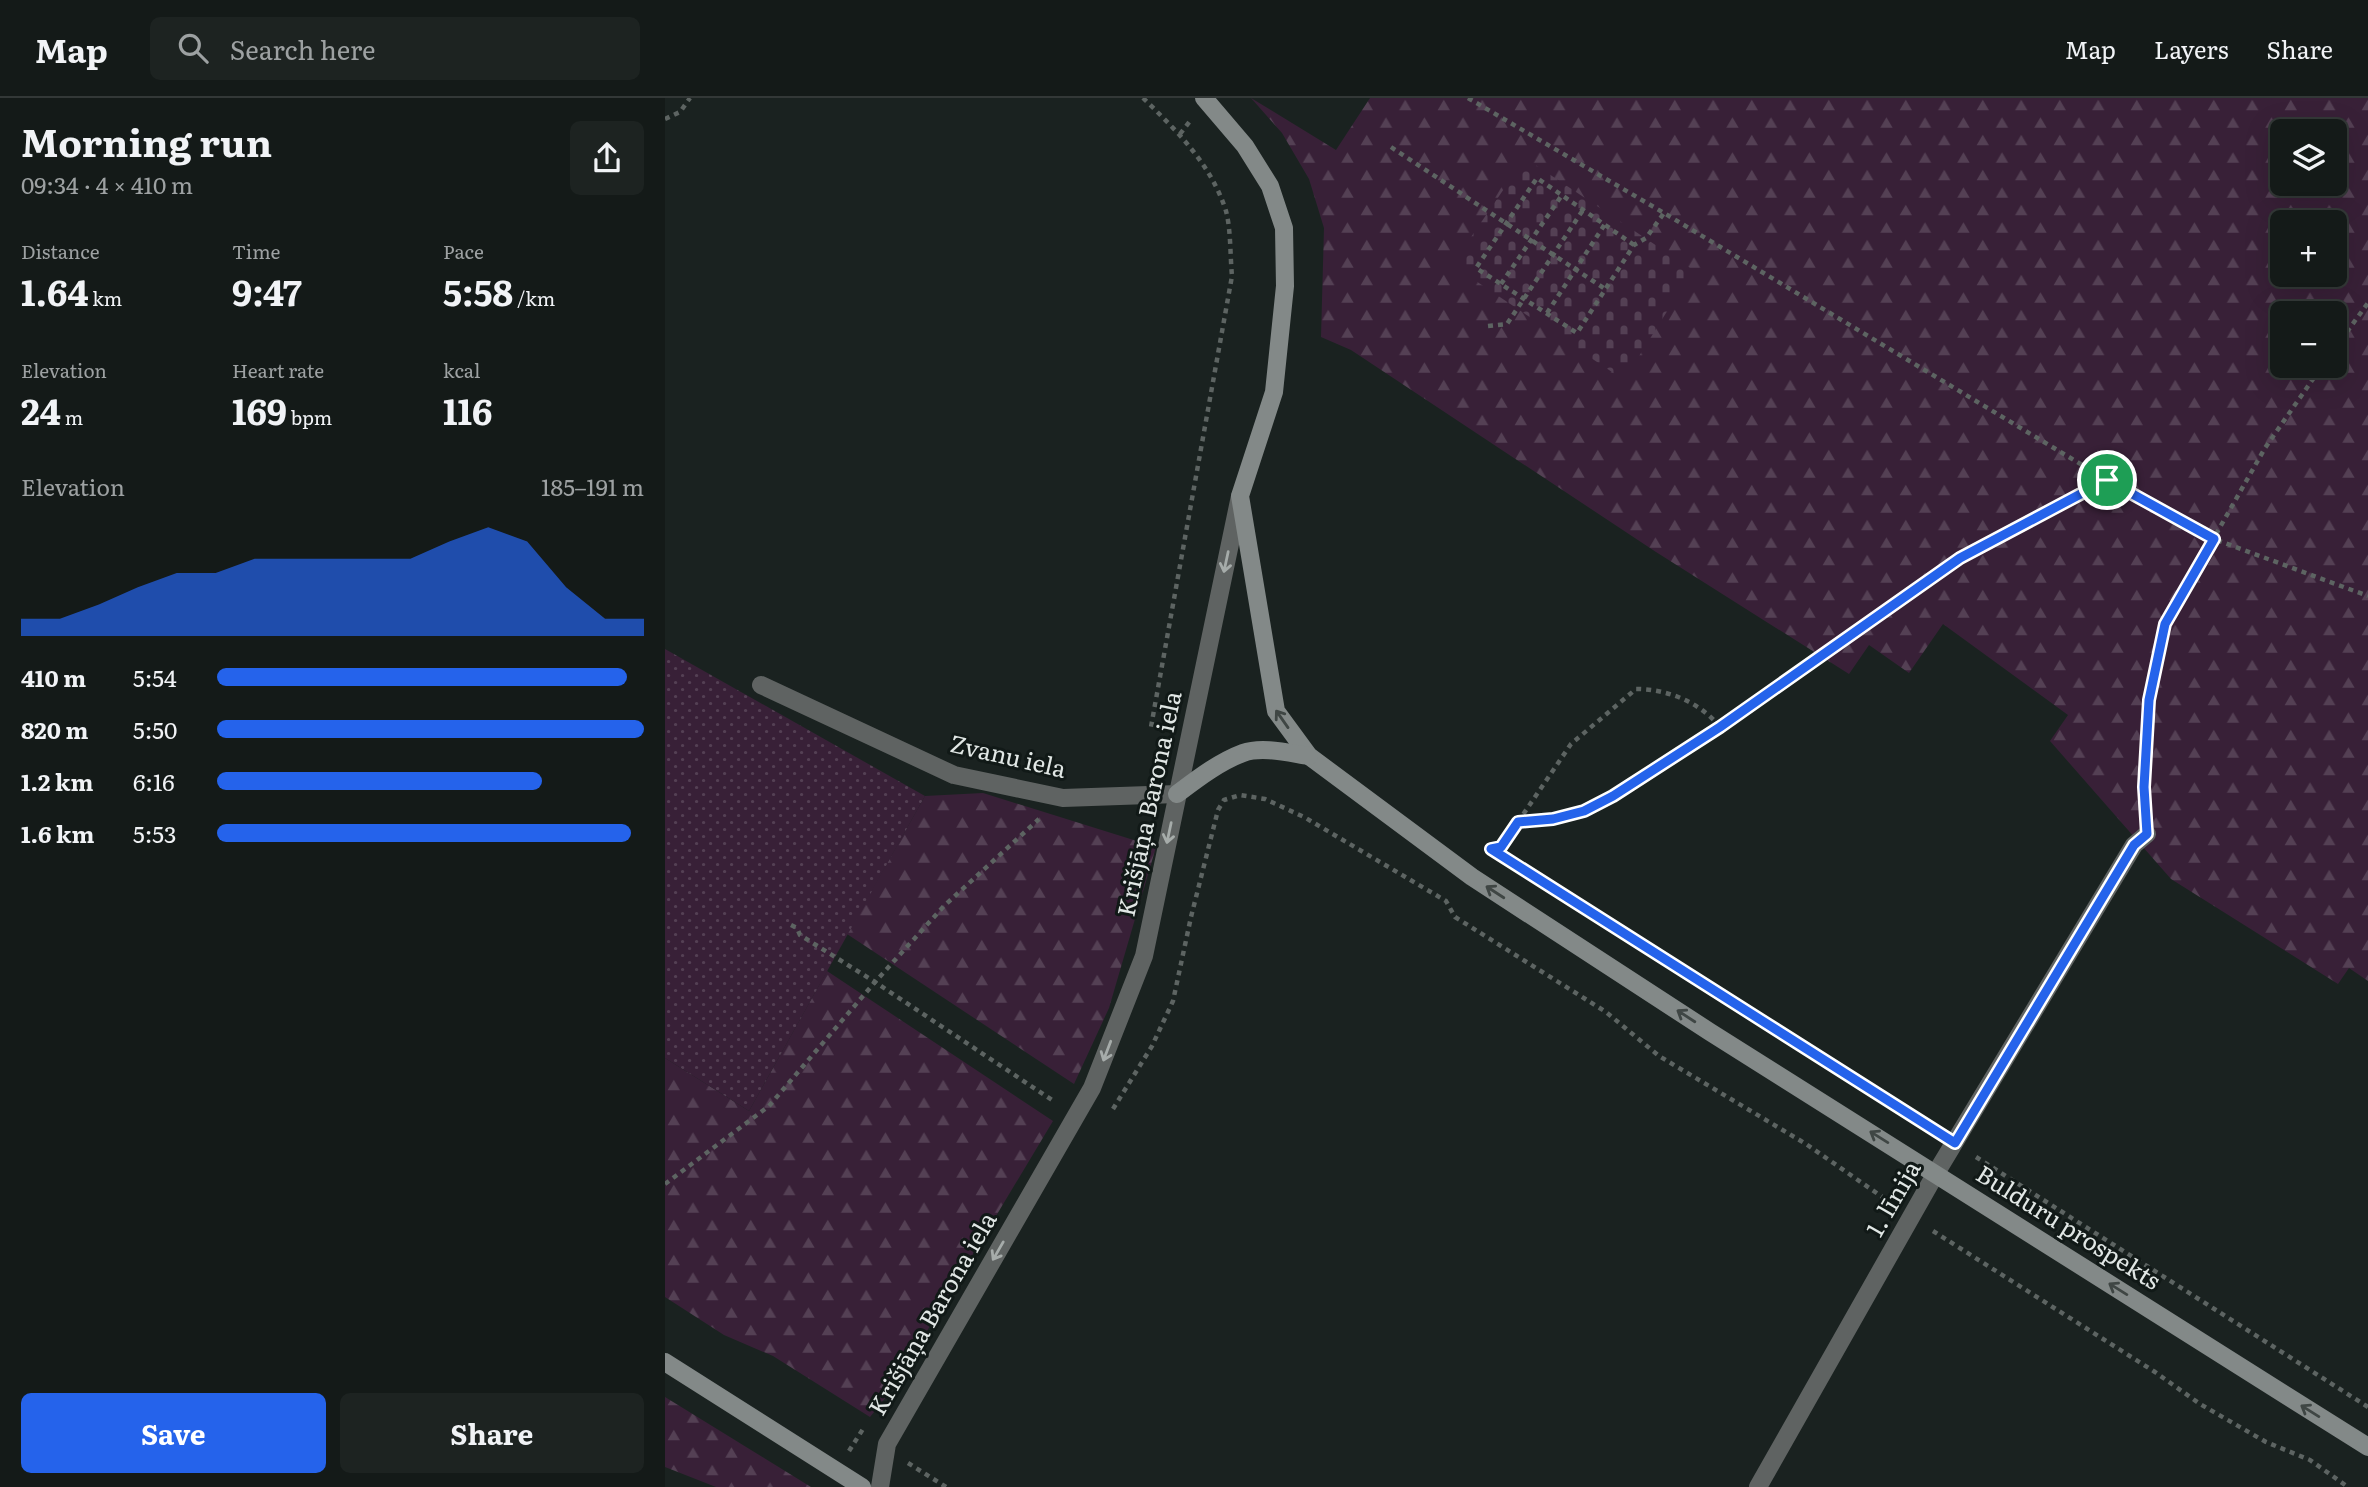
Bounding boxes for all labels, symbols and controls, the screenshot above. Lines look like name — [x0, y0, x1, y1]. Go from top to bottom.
search box — [150, 17, 640, 80]
text: Map — [35, 24, 108, 73]
icon: search — [174, 29, 212, 67]
text: Search here — [230, 29, 376, 68]
text: Map — [2065, 31, 2116, 66]
text: Layers — [2154, 31, 2228, 66]
text: Share — [2266, 31, 2333, 66]
text: Morning run — [21, 112, 272, 169]
map controls — [2270, 119, 2347, 378]
button: layers — [2270, 119, 2347, 196]
button: share — [570, 121, 644, 195]
text: 09:34 · 4 × 410 m — [21, 167, 193, 201]
button: + — [2270, 210, 2347, 287]
text: Distance — [21, 237, 100, 265]
text: Time — [232, 237, 280, 265]
text: Pace — [443, 237, 484, 265]
text: 1.64 — [21, 265, 89, 317]
text: 9:47 — [232, 265, 302, 317]
text: 5:58 — [443, 265, 513, 317]
text: km — [89, 284, 122, 312]
text: /km — [513, 284, 555, 312]
button: − — [2270, 301, 2347, 378]
text: Elevation — [21, 356, 107, 384]
text: Heart rate — [232, 356, 324, 384]
text: kcal — [443, 356, 480, 384]
text: 24 — [21, 384, 61, 436]
text: 169 — [232, 384, 287, 436]
text: 116 — [443, 384, 492, 436]
text: m — [61, 403, 83, 431]
text: bpm — [287, 403, 332, 431]
pin — [2077, 450, 2137, 510]
icon: arrive — [2088, 461, 2126, 499]
text: Elevation — [21, 469, 125, 503]
text: 185–191 m — [541, 469, 644, 503]
one-way arrow — [1218, 550, 1232, 573]
text: 410 m — [21, 660, 86, 694]
text: 5:54 — [133, 660, 177, 694]
street label: Krišjāņa Barona iela — [1107, 687, 1189, 920]
one-way arrow — [1275, 710, 1289, 729]
text: 820 m — [21, 712, 88, 746]
text: 5:50 — [133, 712, 177, 746]
street label: Zvanu iela — [947, 724, 1070, 785]
text: 1.2 km — [21, 764, 93, 798]
text: 6:16 — [133, 764, 175, 798]
text: 1.6 km — [21, 816, 94, 850]
text: 5:53 — [133, 816, 177, 850]
one-way arrow — [1161, 821, 1175, 844]
one-way arrow — [1486, 885, 1505, 900]
one-way arrow — [1677, 1009, 1696, 1024]
one-way arrow — [1099, 1039, 1112, 1061]
one-way arrow — [1869, 1130, 1889, 1144]
street label: 1. līnija — [1856, 1153, 1928, 1242]
street label: Bulduru prospekts — [1970, 1155, 2168, 1297]
street label: Krišjāņa Barona iela — [858, 1204, 1003, 1421]
one-way arrow — [991, 1240, 1005, 1260]
one-way arrow — [2109, 1281, 2129, 1295]
button: Save — [21, 1393, 326, 1473]
button: Share — [340, 1393, 644, 1473]
one-way arrow — [2301, 1403, 2321, 1417]

